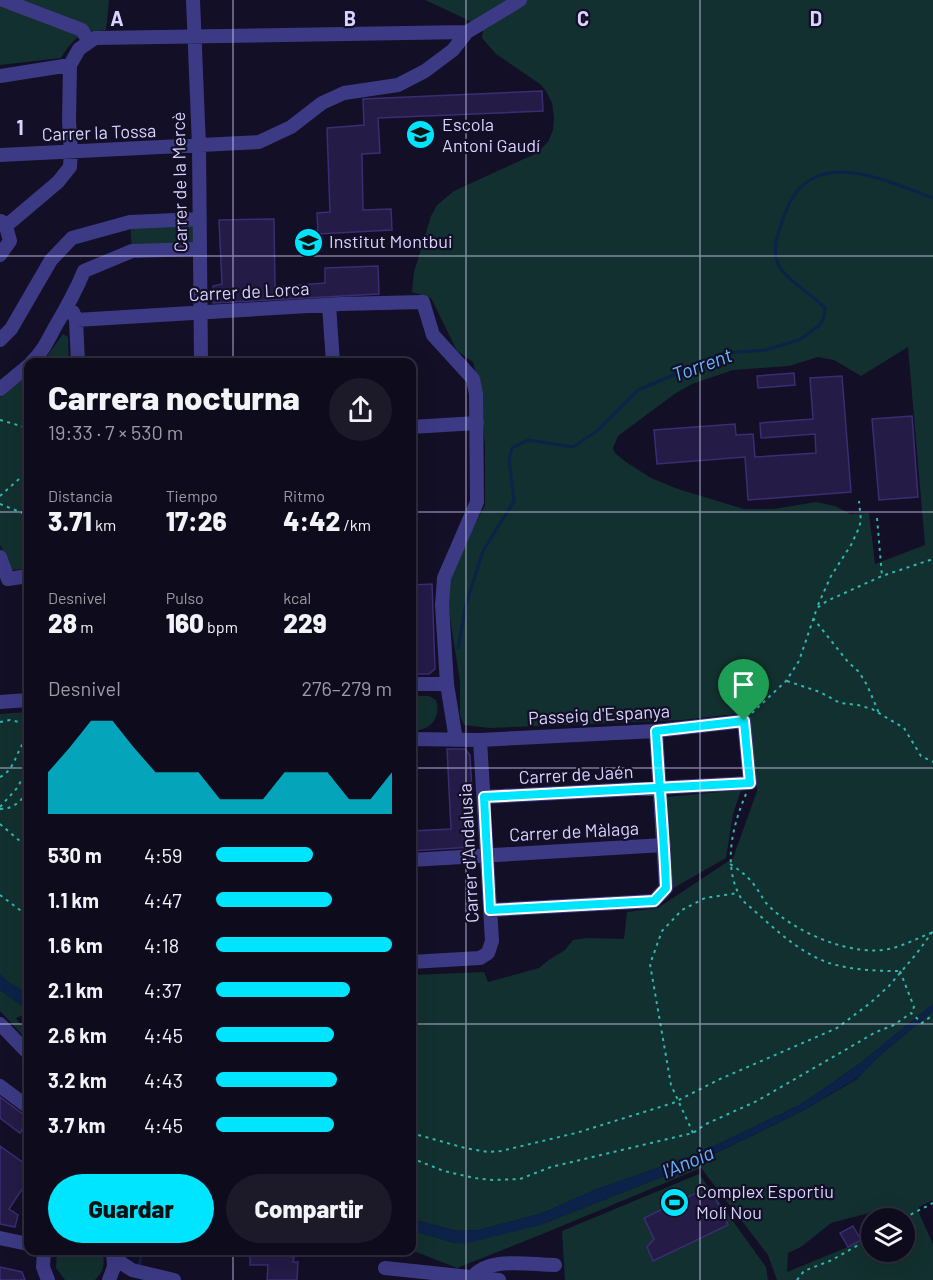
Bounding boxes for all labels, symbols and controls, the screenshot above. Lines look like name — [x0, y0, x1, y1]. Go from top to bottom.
text: A — [110, 6, 124, 30]
text: B — [344, 6, 356, 30]
text: C — [577, 6, 589, 30]
text: D — [810, 6, 822, 30]
street label: Carrer de la Mercè — [167, 112, 191, 252]
place label: Escola Antoni Gaudí — [442, 113, 540, 156]
text: 1 — [16, 115, 24, 139]
street label: Carrer la Tossa — [41, 119, 157, 145]
school or university icon: Escola Antoni Gaudí — [405, 119, 437, 151]
school or university icon: Institut Montbui — [292, 226, 324, 258]
place label: Institut Montbui — [329, 230, 453, 252]
street label: Carrer de Lorca — [188, 277, 310, 305]
water label: Torrent — [668, 342, 735, 386]
text: Carrera nocturna — [48, 377, 300, 417]
button: share — [329, 378, 392, 441]
text: 19:33 · 7 × 530 m — [48, 420, 183, 444]
text: Distancia — [48, 486, 113, 505]
text: Tiempo — [166, 486, 218, 505]
text: Ritmo — [283, 486, 325, 505]
text: 3.71 — [48, 505, 92, 536]
text: 17:26 — [166, 505, 227, 536]
text: 4:42 — [283, 505, 340, 536]
text: km — [92, 515, 116, 534]
text: /km — [340, 515, 371, 534]
text: Desnivel — [48, 588, 106, 607]
text: Pulso — [166, 588, 204, 607]
text: kcal — [283, 588, 311, 607]
text: 28 — [48, 607, 77, 638]
text: 160 — [166, 607, 204, 638]
text: 229 — [283, 607, 327, 638]
text: m — [77, 617, 93, 636]
text: bpm — [204, 617, 238, 636]
pin — [718, 659, 769, 721]
icon: arrive — [727, 668, 760, 701]
text: Desnivel — [48, 676, 121, 700]
text: 276–279 m — [301, 676, 392, 700]
street label: Passeig d'Espanya — [527, 699, 670, 729]
street label: Carrer de Jaén — [518, 760, 634, 788]
street label: Carrer d'Andalusia — [453, 783, 483, 923]
street label: Carrer de Màlaga — [508, 817, 639, 845]
text: 530 m — [48, 843, 102, 867]
text: 4:59 — [144, 843, 183, 867]
text: 1.1 km — [48, 888, 99, 912]
text: 4:47 — [144, 888, 182, 912]
text: 1.6 km — [48, 933, 103, 957]
text: 4:18 — [144, 933, 179, 957]
text: 2.1 km — [48, 978, 103, 1002]
text: 4:37 — [144, 978, 182, 1002]
text: 2.6 km — [48, 1023, 107, 1047]
text: 4:45 — [144, 1023, 183, 1047]
text: 3.2 km — [48, 1068, 107, 1092]
text: 4:43 — [144, 1068, 183, 1092]
text: 3.7 km — [48, 1113, 105, 1137]
text: 4:45 — [144, 1113, 183, 1137]
water label: l'Anoia — [658, 1139, 717, 1183]
button: Guardar — [48, 1174, 214, 1243]
button: Compartir — [226, 1174, 392, 1243]
place label: Complex Esportiu Molí Nou — [696, 1180, 834, 1223]
sports icon: Complex Esportiu Molí Nou — [659, 1186, 691, 1218]
map controls — [861, 1208, 915, 1262]
button: layers — [861, 1208, 915, 1262]

